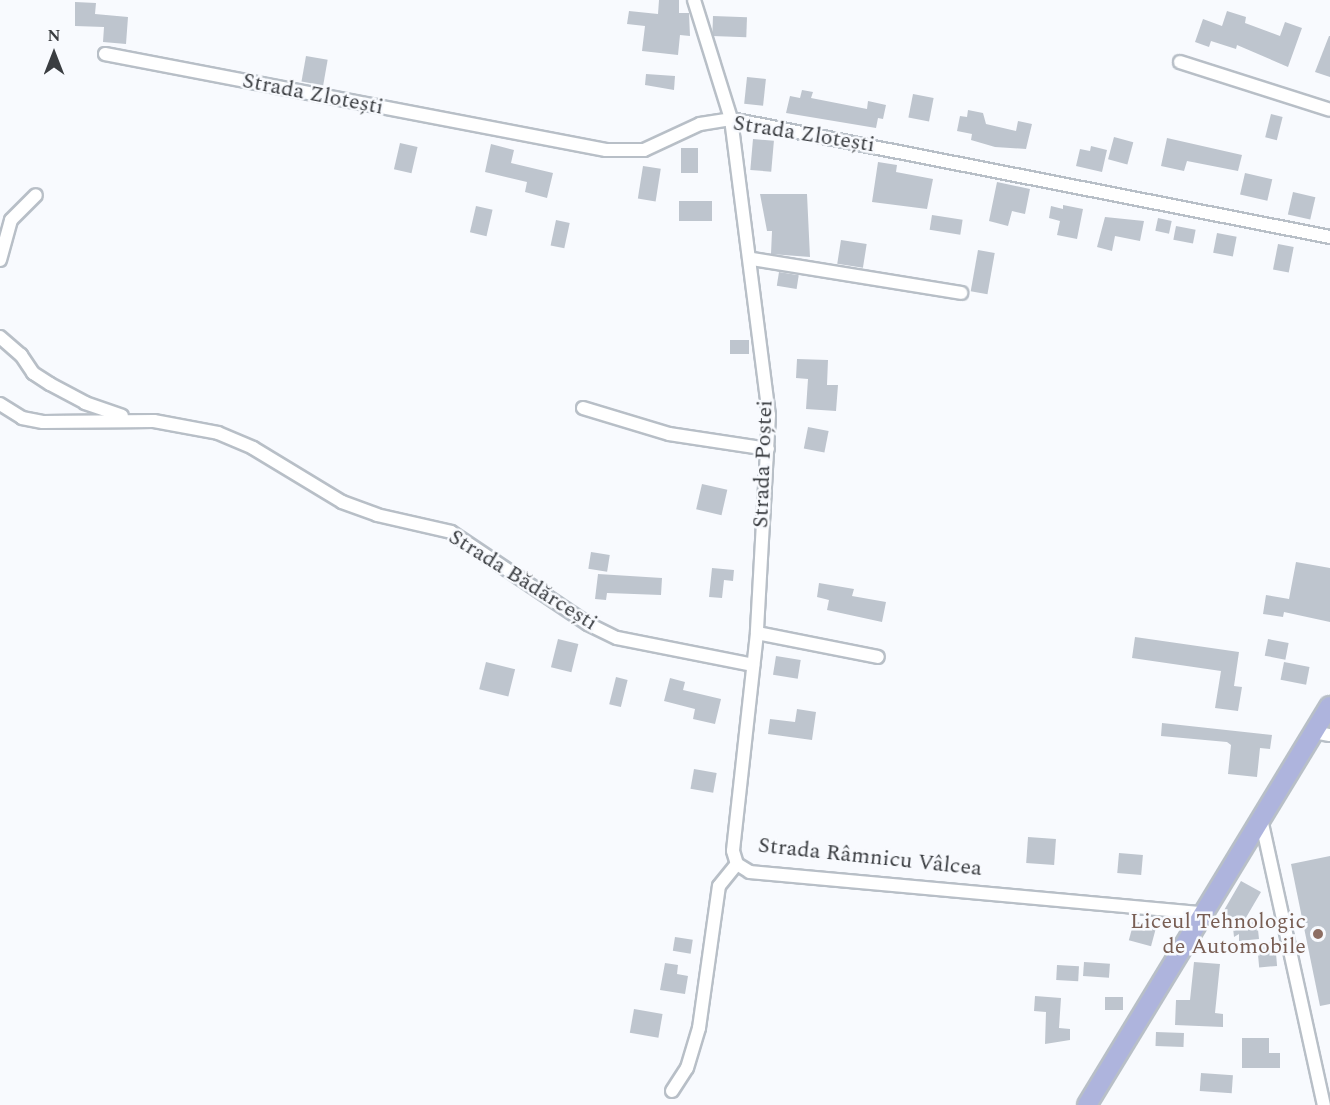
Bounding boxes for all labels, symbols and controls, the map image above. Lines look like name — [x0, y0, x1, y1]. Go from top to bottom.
north arrow — [24, 24, 84, 84]
text: N — [47, 24, 61, 48]
street label: Strada Zlotești — [240, 67, 386, 121]
street label: Strada Zlotești — [731, 110, 877, 158]
street label: Strada Poștei — [748, 399, 778, 529]
street label: Strada Bădărcești — [444, 524, 602, 636]
street label: Strada Râmnicu Vâlcea — [757, 832, 983, 882]
place label: Liceul Tehnologic de Automobile — [1130, 908, 1306, 960]
marker: Liceul Tehnologic de Automobile — [1311, 927, 1325, 941]

